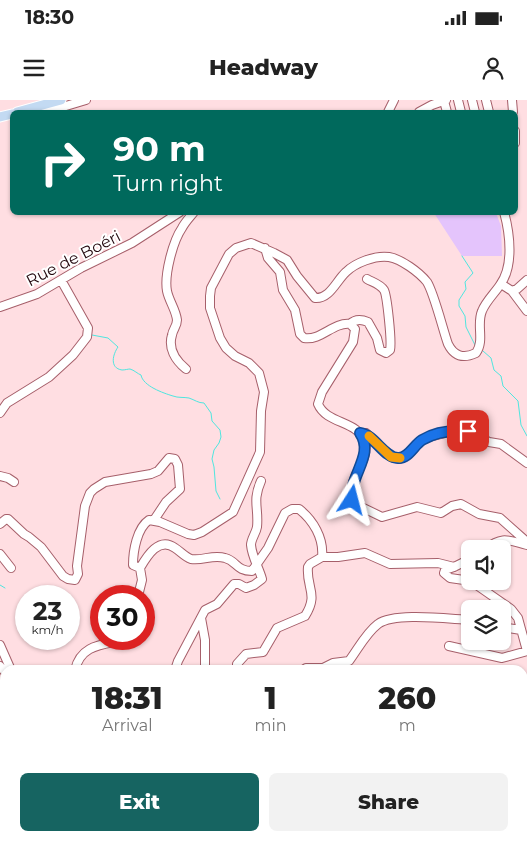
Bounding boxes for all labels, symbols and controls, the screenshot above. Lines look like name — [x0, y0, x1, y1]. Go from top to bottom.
text: 18:30 — [25, 6, 74, 29]
icon: menu — [20, 54, 48, 82]
text: Headway — [209, 54, 318, 81]
icon: person — [479, 54, 507, 82]
text: 90 m — [113, 127, 206, 170]
icon: right — [30, 130, 95, 195]
text: Turn right — [113, 170, 223, 197]
street label: Rue de Boéri — [23, 227, 124, 290]
pin — [447, 410, 489, 452]
icon: arrive — [454, 417, 482, 445]
position arrow — [325, 473, 377, 525]
map controls — [461, 540, 511, 650]
button: sound — [461, 540, 511, 590]
speed limit sign: 30 — [90, 585, 155, 650]
text: 23 — [33, 596, 62, 626]
button: layers — [461, 600, 511, 650]
text: km/h — [31, 622, 64, 637]
text: 18:31 — [92, 680, 163, 717]
text: 1 — [264, 680, 277, 717]
text: 260 — [378, 680, 436, 717]
text: Arrival — [102, 716, 152, 735]
text: min — [254, 716, 287, 735]
text: m — [399, 716, 416, 735]
button: Exit — [20, 773, 259, 831]
button: Share — [269, 773, 508, 831]

